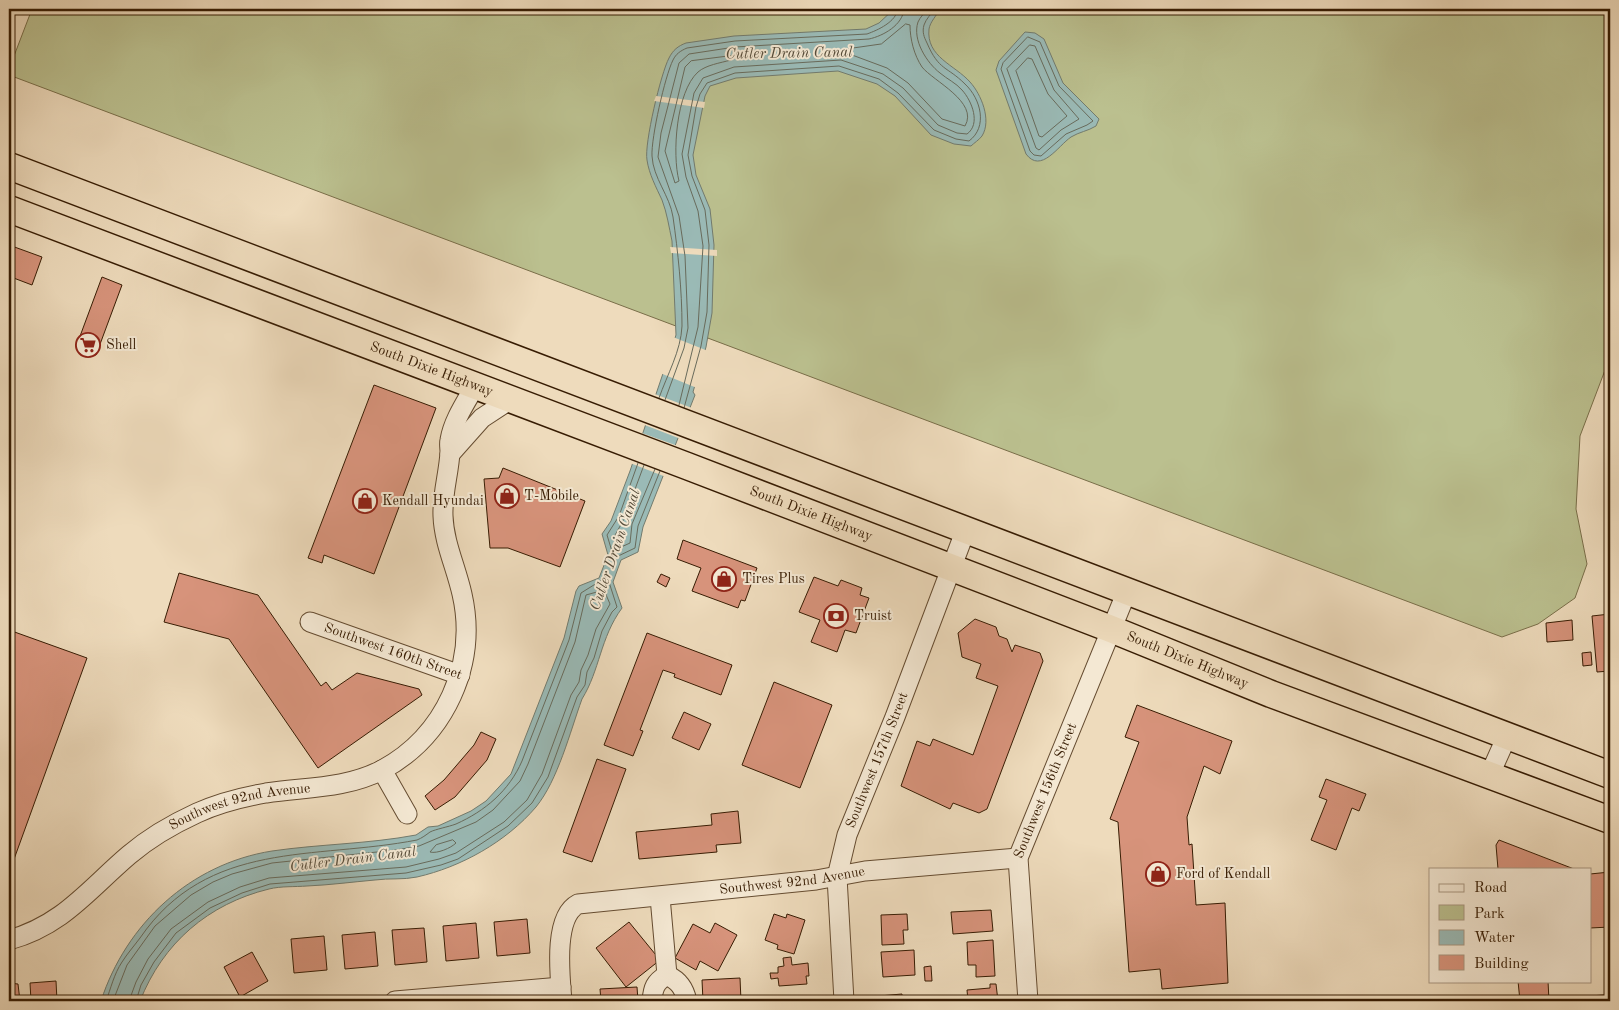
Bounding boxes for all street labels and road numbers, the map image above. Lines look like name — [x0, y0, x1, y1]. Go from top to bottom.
street label: South Dixie Highway — [368, 340, 496, 399]
street label: South Dixie Highway — [748, 484, 875, 544]
street label: Southwest 160th Street — [322, 621, 464, 682]
street label: South Dixie Highway — [1125, 629, 1251, 691]
street label: Southwest 157th Street — [844, 690, 911, 830]
street label: Southwest 156th Street — [1012, 721, 1079, 861]
street label: Southwest 92nd Avenue — [167, 781, 311, 833]
street label: Southwest 92nd Avenue — [719, 864, 866, 897]

